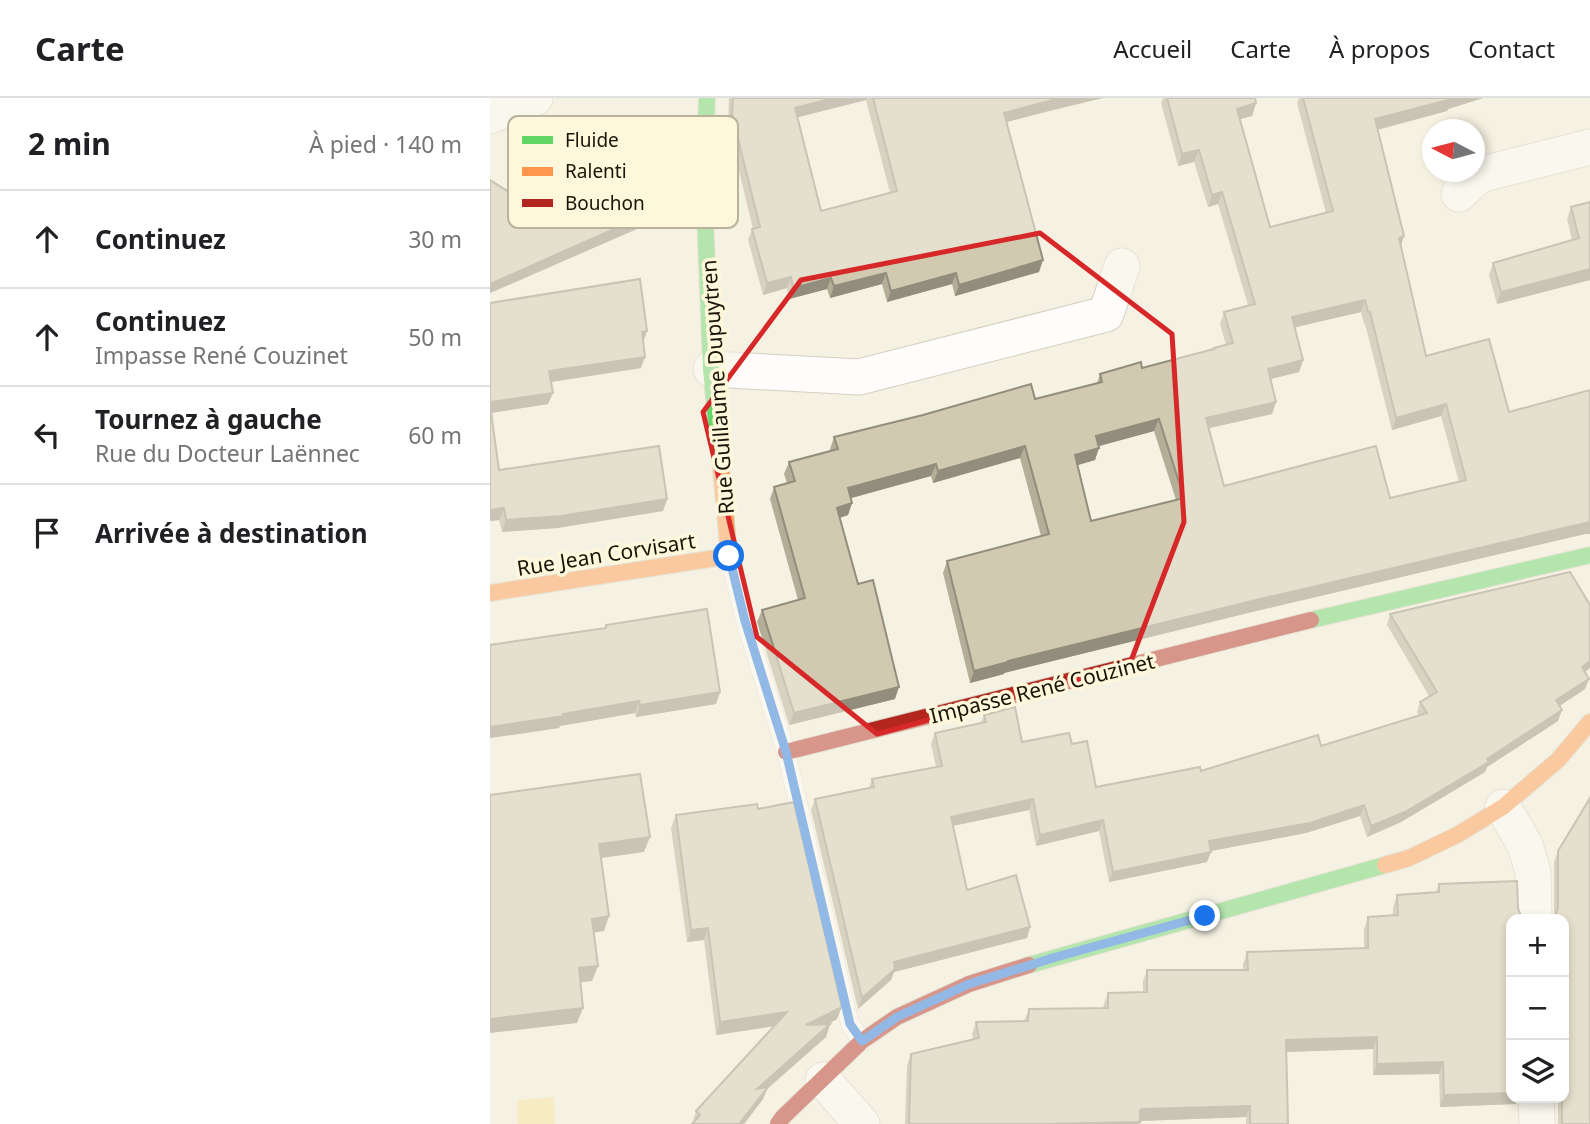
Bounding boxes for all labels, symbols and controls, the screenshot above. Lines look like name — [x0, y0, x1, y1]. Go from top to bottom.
text: Carte — [35, 26, 125, 71]
text: Accueil — [1113, 32, 1192, 65]
text: Carte — [1230, 32, 1291, 65]
text: À propos — [1329, 32, 1430, 65]
text: Contact — [1468, 32, 1555, 65]
legend — [508, 116, 738, 228]
north arrow — [1422, 119, 1485, 182]
text: 2 min — [28, 123, 111, 164]
text: Fluide — [565, 127, 619, 153]
text: À pied · 140 m — [309, 128, 462, 160]
text: Ralenti — [565, 158, 627, 184]
text: Bouchon — [565, 190, 645, 216]
icon: ahead — [28, 220, 66, 258]
text: Continuez — [95, 221, 226, 257]
text: 30 m — [408, 223, 462, 255]
street label: Rue Guillaume Dupuytren — [694, 259, 740, 515]
text: Continuez — [95, 303, 226, 339]
icon: ahead — [28, 318, 66, 356]
text: 50 m — [408, 321, 462, 353]
text: Impasse René Couzinet — [95, 339, 348, 371]
text: Tournez à gauche — [95, 401, 322, 437]
icon: left — [28, 416, 66, 454]
text: 60 m — [408, 419, 462, 451]
text: Rue du Docteur Laënnec — [95, 437, 360, 469]
icon: arrive — [28, 514, 66, 552]
text: Arrivée à destination — [95, 515, 368, 551]
street label: Rue Jean Corvisart — [515, 526, 697, 582]
route start — [713, 540, 744, 571]
street label: Impasse René Couzinet — [927, 646, 1158, 729]
route end — [1189, 900, 1220, 931]
map controls — [1506, 914, 1569, 1103]
button: + — [1506, 914, 1569, 977]
button: − — [1506, 977, 1569, 1040]
button: layers — [1506, 1040, 1569, 1103]

